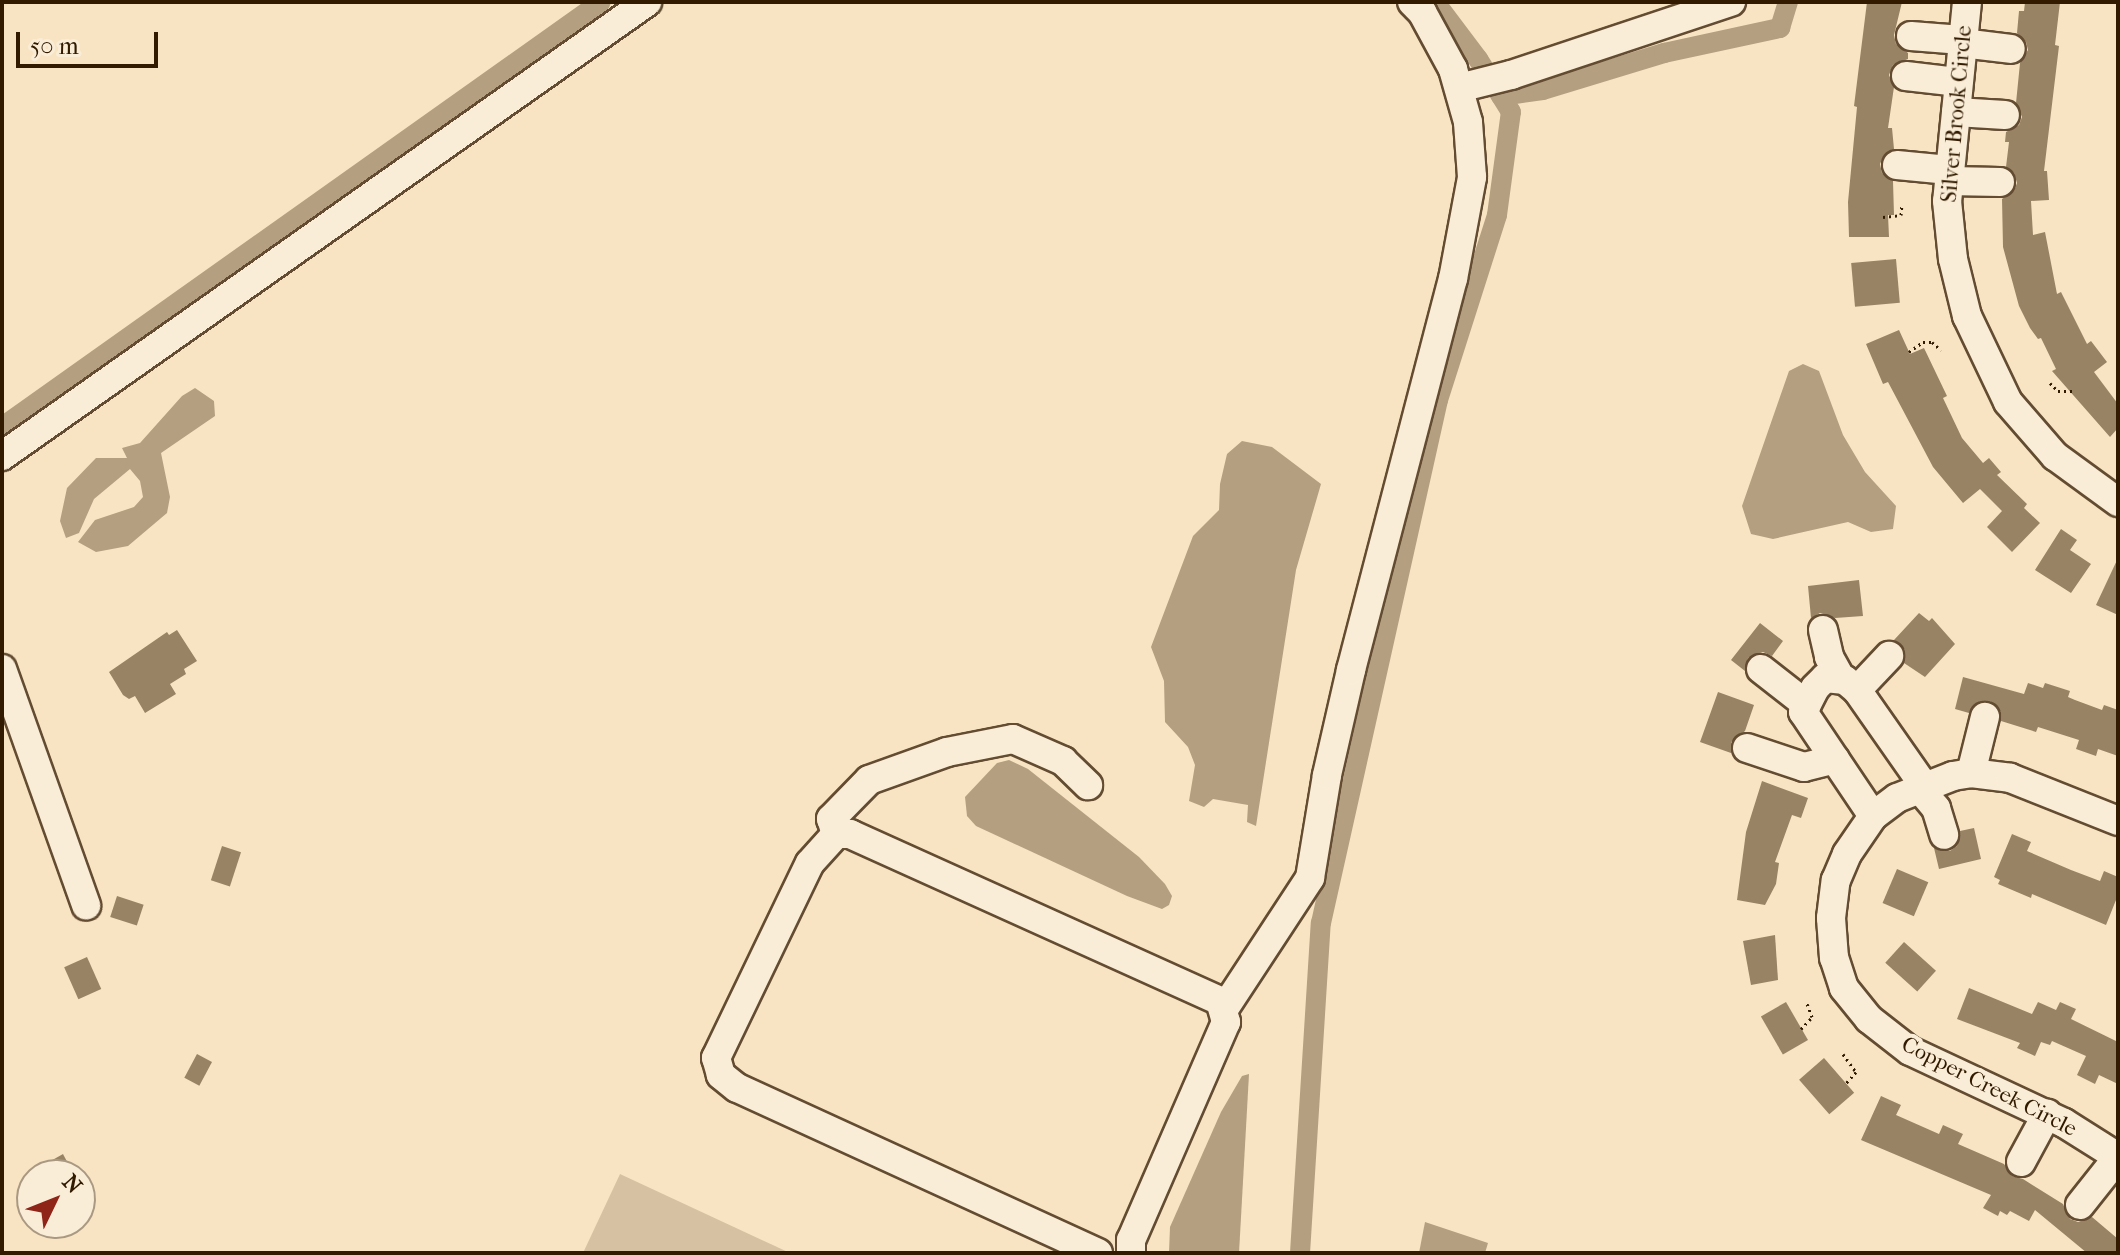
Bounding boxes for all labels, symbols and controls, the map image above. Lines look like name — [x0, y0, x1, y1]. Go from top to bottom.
scale bar — [20, 16, 162, 66]
street label: Silver Brook Circle — [1936, 24, 1978, 204]
text: 50 m — [30, 32, 79, 60]
street label: Copper Creek Circle — [1897, 1031, 2081, 1143]
north arrow — [16, 1159, 96, 1239]
text: N — [57, 1169, 87, 1199]

